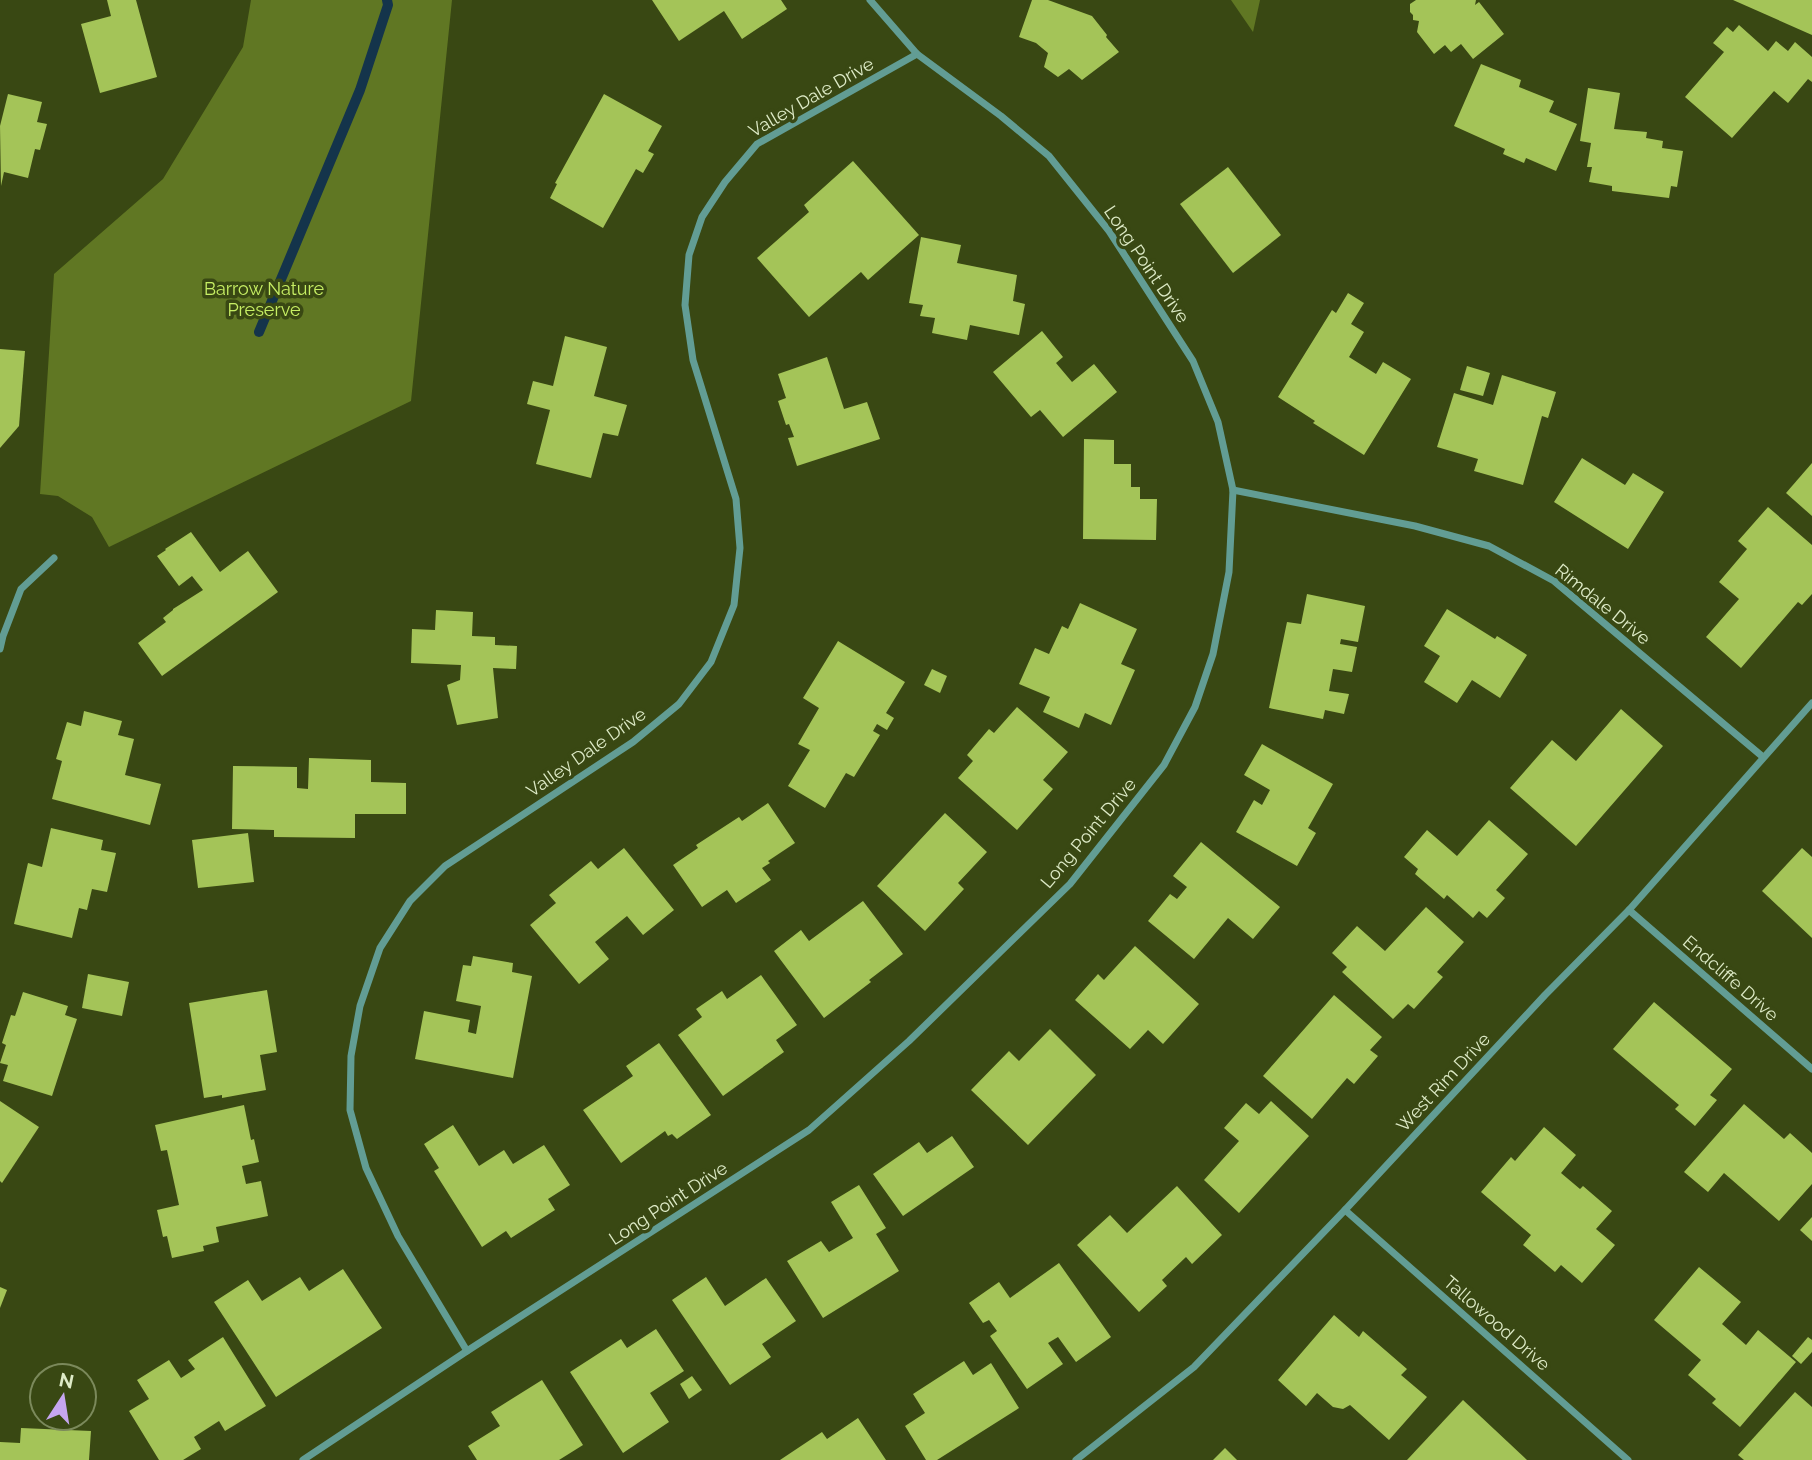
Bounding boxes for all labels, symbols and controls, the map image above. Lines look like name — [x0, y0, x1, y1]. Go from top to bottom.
street label: Valley Dale Drive — [745, 53, 878, 141]
street label: Long Point Drive — [1100, 201, 1194, 327]
park label: Barrow Nature Preserve — [204, 278, 324, 320]
street label: Rimdale Drive — [1551, 559, 1655, 649]
street label: Valley Dale Drive — [522, 703, 650, 801]
street label: Long Point Drive — [1036, 774, 1140, 892]
street label: Endcliffe Drive — [1679, 931, 1783, 1025]
street label: West Rim Drive — [1392, 1028, 1494, 1136]
street label: Long Point Drive — [605, 1157, 731, 1249]
street label: Tallowood Drive — [1440, 1271, 1555, 1375]
north arrow — [28, 1362, 98, 1432]
text: N — [57, 1368, 76, 1393]

